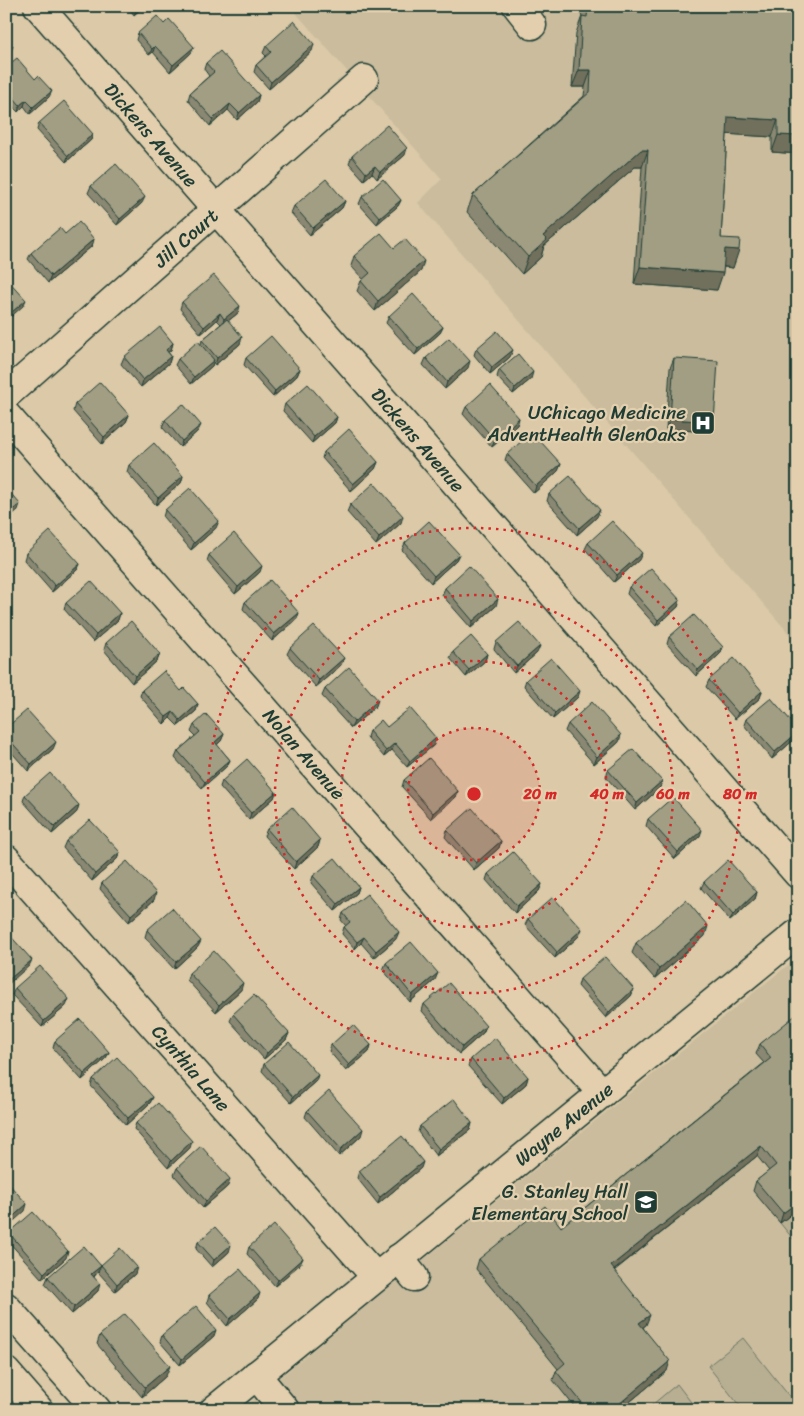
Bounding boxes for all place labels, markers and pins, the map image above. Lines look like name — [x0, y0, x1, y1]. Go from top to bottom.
place label: UChicago Medicine AdventHealth GlenOaks — [487, 396, 686, 451]
hospital icon: UChicago Medicine AdventHealth GlenOaks — [690, 410, 716, 436]
centre of rings — [465, 785, 483, 803]
place label: G. Stanley Hall Elementary School — [471, 1175, 629, 1230]
school or university icon: G. Stanley Hall Elementary School — [633, 1189, 659, 1215]

